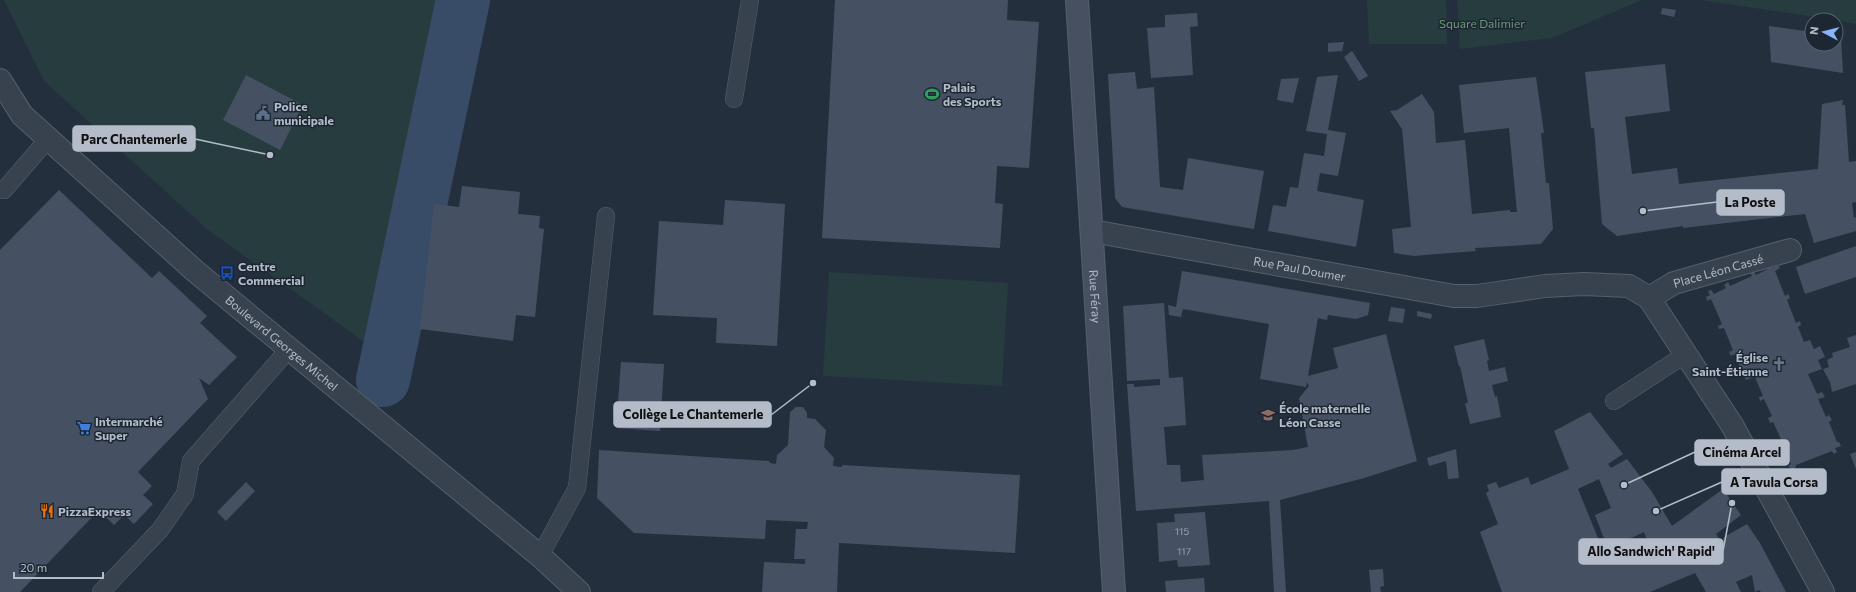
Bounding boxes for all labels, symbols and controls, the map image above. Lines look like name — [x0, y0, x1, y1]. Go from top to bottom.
north arrow — [1804, 12, 1844, 52]
park label: Square Dalimier — [1439, 16, 1525, 30]
text: N — [1807, 26, 1821, 36]
place label: Palais des Sports — [943, 80, 1002, 108]
sports icon: Palais des Sports — [924, 86, 940, 102]
place label: Police municipale — [274, 99, 334, 127]
public building icon: Police municipale — [255, 105, 271, 121]
callout: Parc Chantemerle — [73, 126, 195, 151]
text: Parc Chantemerle — [81, 131, 187, 147]
callout: La Poste — [1717, 190, 1784, 215]
text: La Poste — [1724, 194, 1776, 210]
street label: Place Léon Cassé — [1672, 251, 1765, 290]
street label: Rue Paul Doumer — [1252, 253, 1347, 283]
place label: Centre Commercial — [238, 259, 304, 287]
bus stop icon: Centre Commercial — [219, 265, 235, 281]
street label: Rue Féray — [1087, 269, 1104, 323]
street label: Boulevard Georges Michel — [223, 292, 341, 393]
place label: Église Saint-Étienne — [1692, 350, 1768, 378]
church icon: Église Saint-Étienne — [1771, 356, 1787, 372]
place label: École maternelle Léon Casse — [1279, 401, 1370, 429]
callout: Collège Le Chantemerle — [614, 402, 771, 427]
text: Collège Le Chantemerle — [623, 406, 764, 422]
school or university icon: École maternelle Léon Casse — [1260, 407, 1276, 423]
place label: Intermarché Super — [95, 414, 163, 442]
supermarket icon: Intermarché Super — [76, 420, 92, 436]
callout: Cinéma Arcel — [1695, 440, 1789, 465]
text: Cinéma Arcel — [1703, 444, 1781, 460]
callout: A Tavula Corsa — [1722, 469, 1826, 494]
text: A Tavula Corsa — [1730, 474, 1818, 490]
restaurant icon: PizzaExpress — [39, 503, 55, 519]
place label: PizzaExpress — [58, 504, 132, 518]
house number: 115 — [1175, 525, 1189, 537]
callout: Allo Sandwich' Rapid' — [1579, 539, 1723, 564]
text: Allo Sandwich' Rapid' — [1587, 543, 1715, 559]
house number: 117 — [1177, 545, 1191, 557]
scale bar — [14, 554, 103, 580]
text: 20 m — [20, 560, 47, 574]

